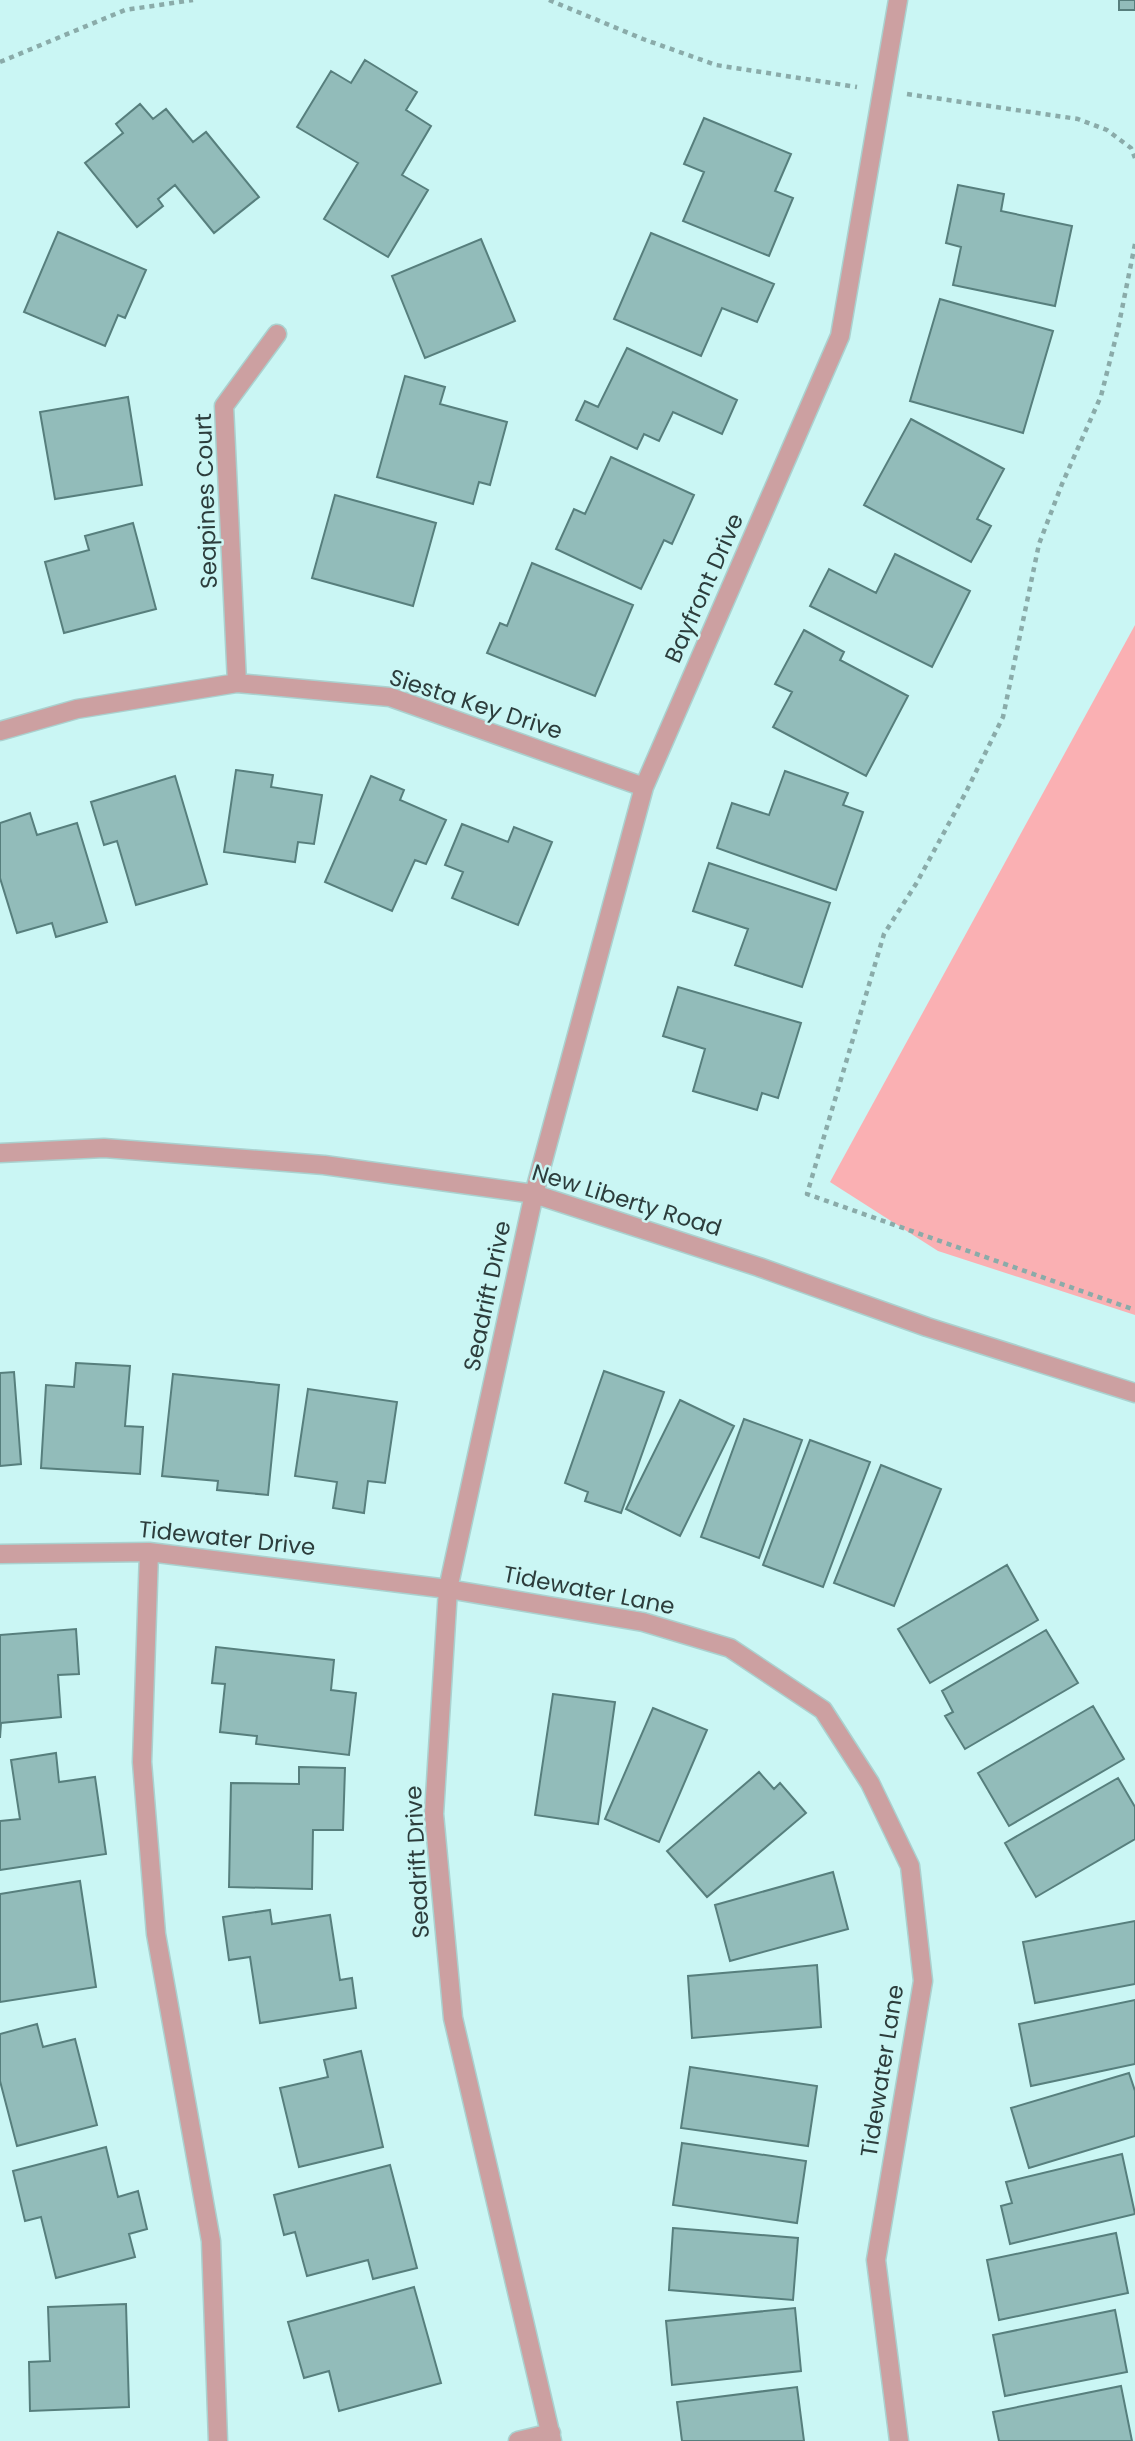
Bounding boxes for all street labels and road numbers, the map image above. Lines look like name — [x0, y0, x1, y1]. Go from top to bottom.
street label: Seapines Court — [187, 413, 225, 589]
street label: Bayfront Drive — [657, 508, 751, 668]
street label: Siesta Key Drive — [385, 661, 567, 747]
street label: New Liberty Road — [528, 1156, 726, 1244]
street label: Seadrift Drive — [455, 1218, 519, 1374]
street label: Tidewater Drive — [137, 1513, 317, 1563]
street label: Tidewater Lane — [500, 1558, 678, 1622]
street label: Seadrift Drive — [397, 1785, 437, 1939]
street label: Tidewater Lane — [853, 1982, 911, 2160]

